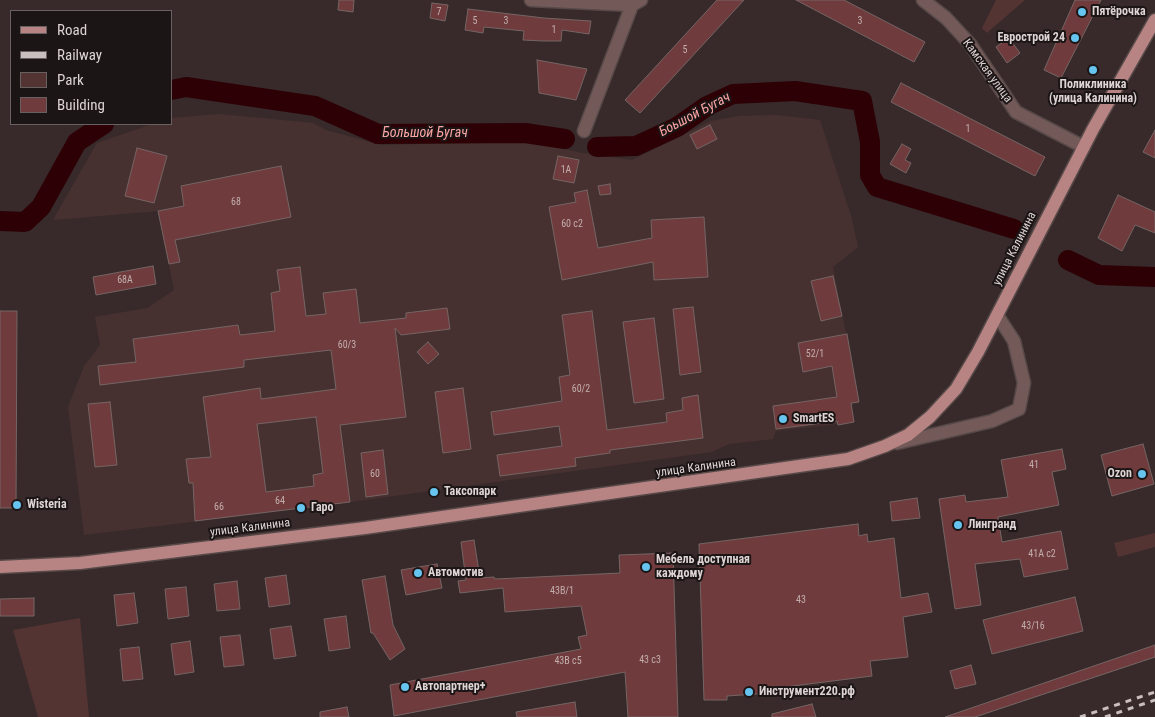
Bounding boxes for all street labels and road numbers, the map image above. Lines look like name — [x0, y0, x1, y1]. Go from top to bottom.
street label: Камская улица — [959, 36, 1015, 106]
street label: улица Калинина — [990, 210, 1040, 288]
street label: улица Калинина — [655, 455, 737, 481]
street label: улица Калинина — [209, 516, 291, 540]

